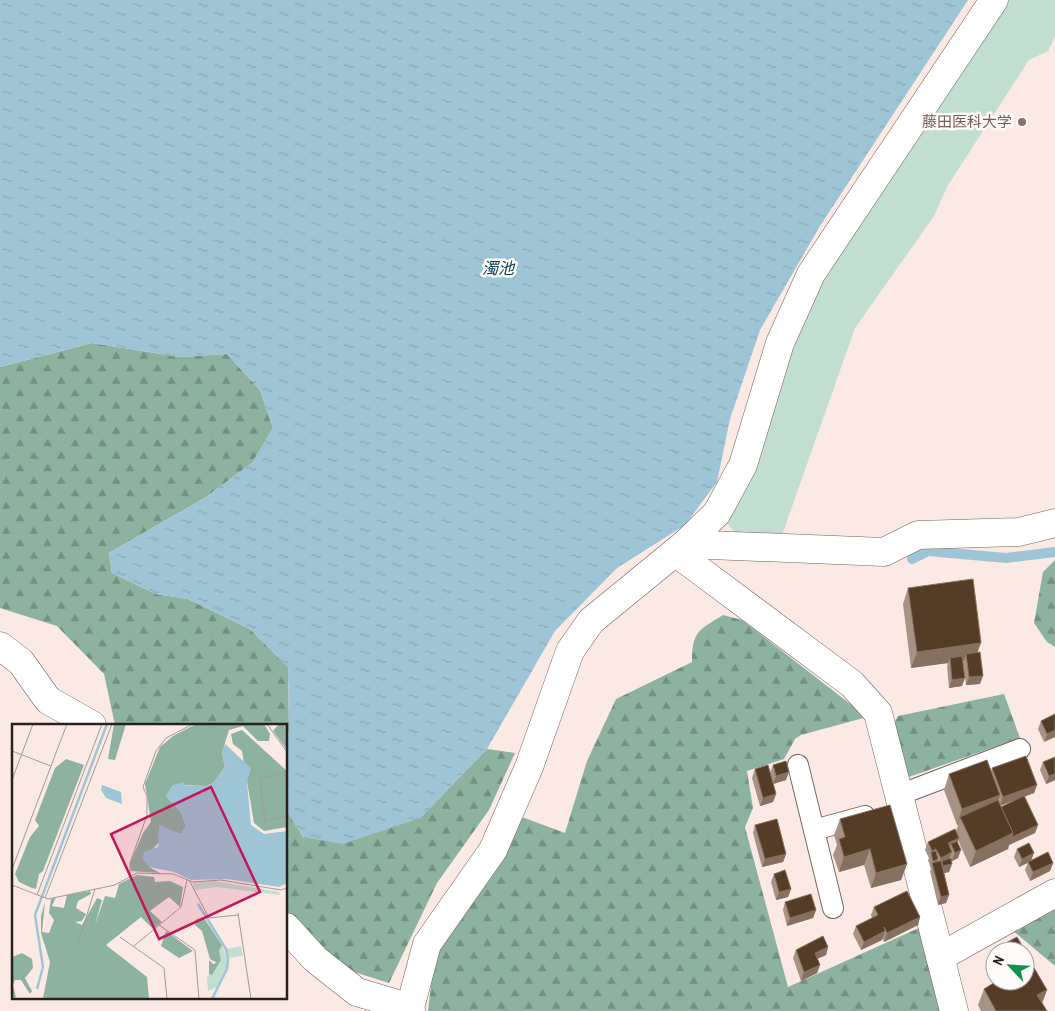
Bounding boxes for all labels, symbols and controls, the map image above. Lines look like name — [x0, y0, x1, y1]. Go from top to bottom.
place label: 藤田医科大学 — [922, 111, 1012, 132]
marker: 藤田医科大学 — [1016, 116, 1028, 128]
water label: 濁池 — [482, 257, 516, 279]
inset map — [12, 724, 288, 998]
north arrow — [985, 941, 1035, 991]
text: N — [988, 953, 1008, 968]

